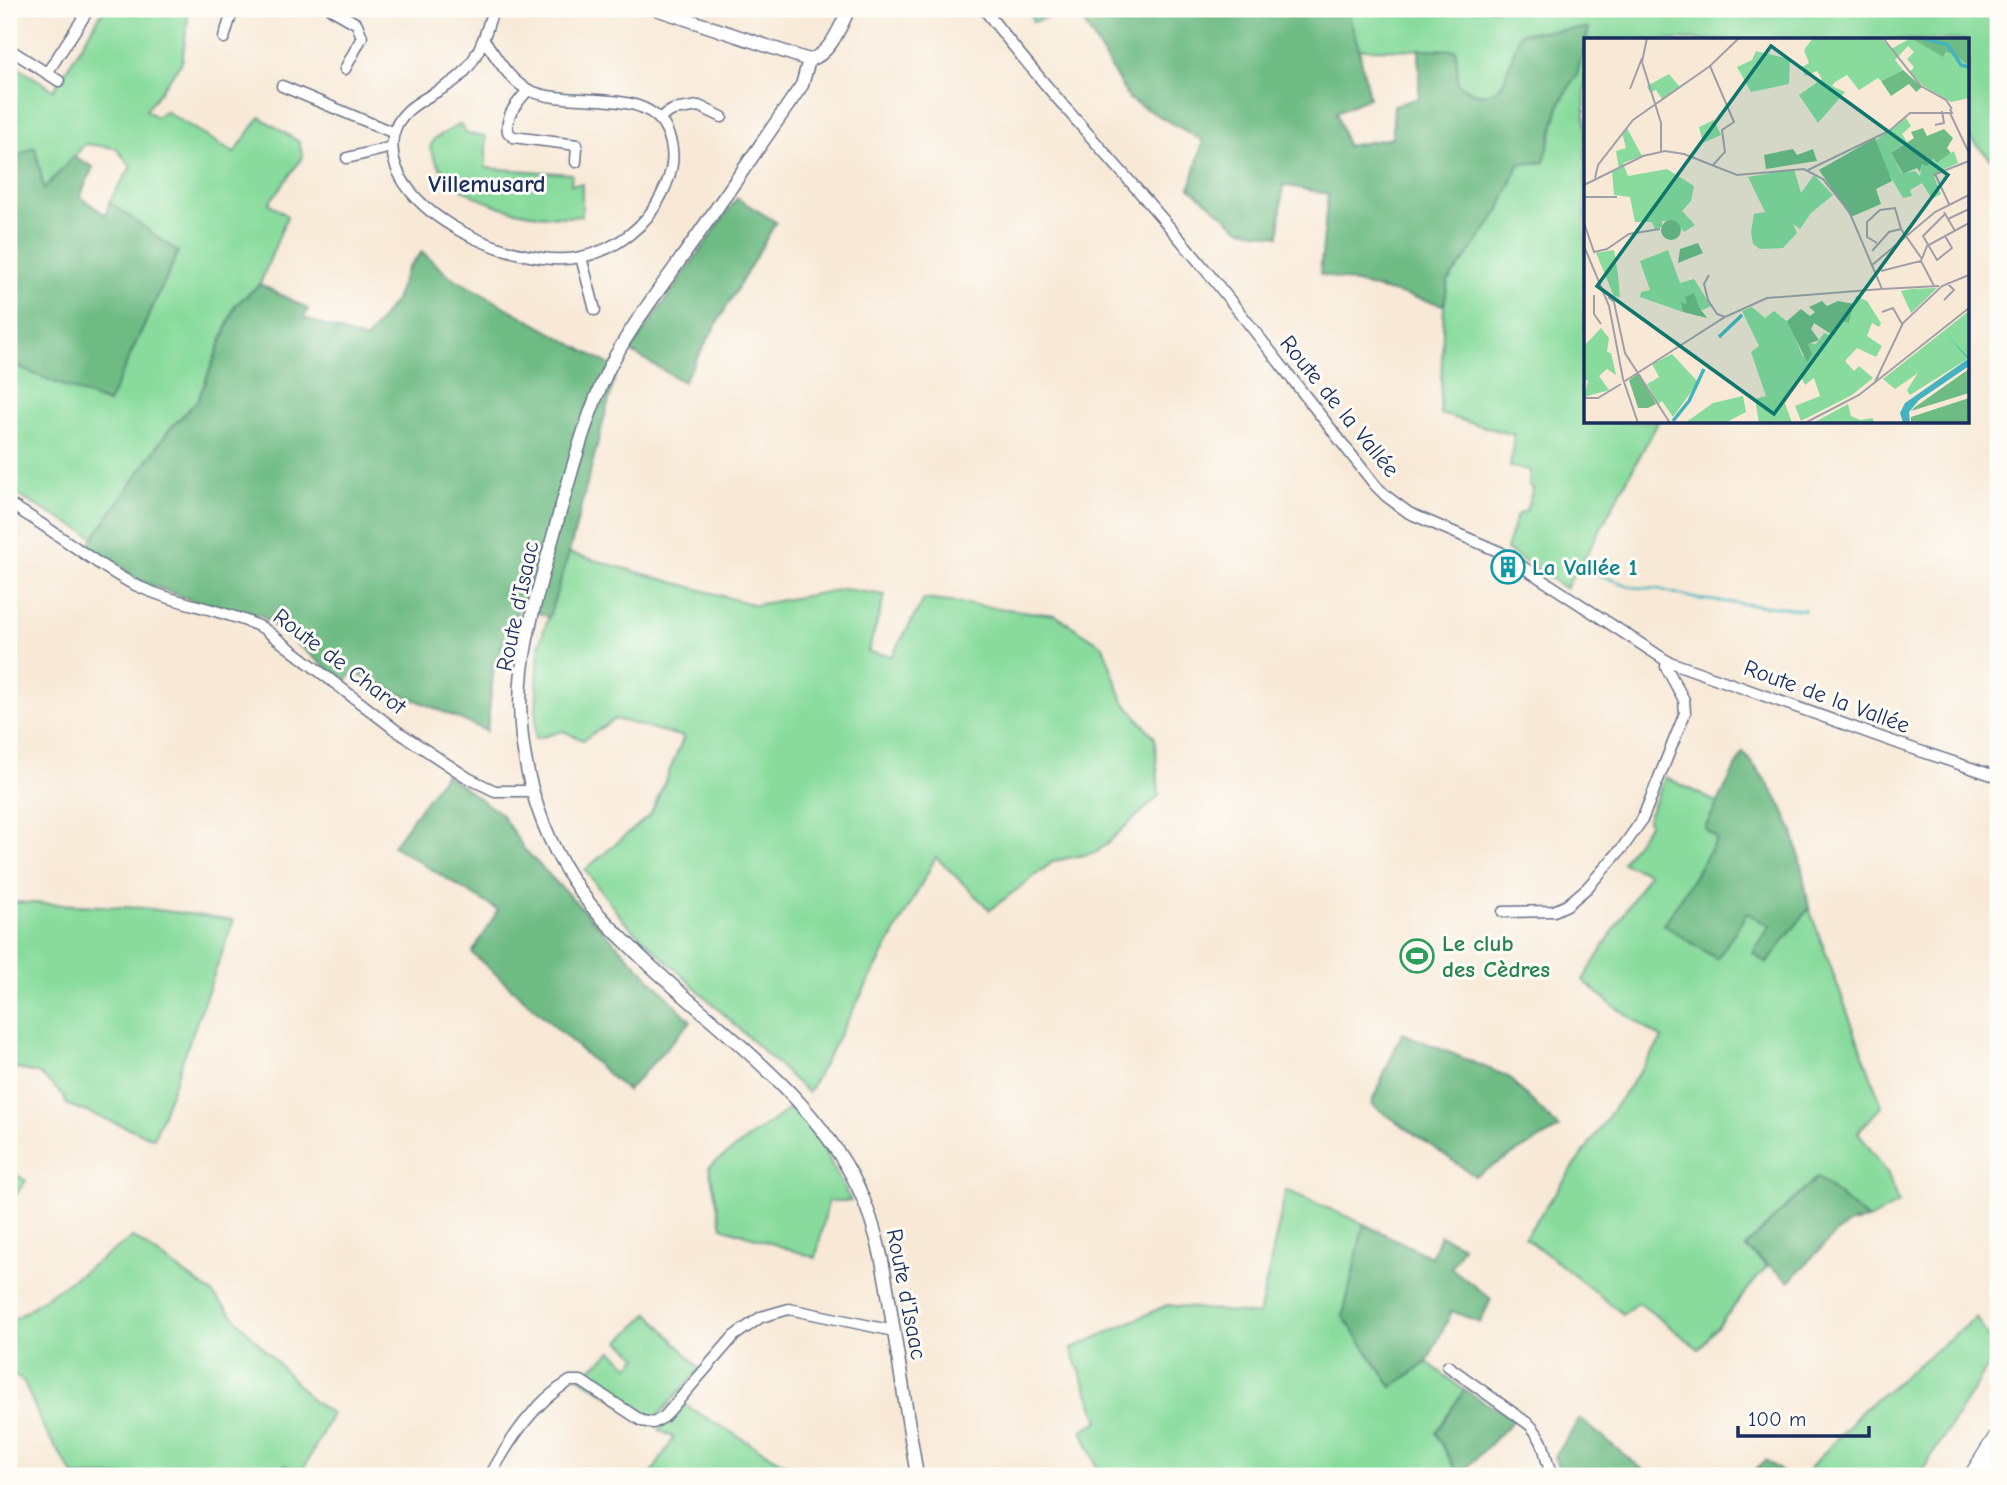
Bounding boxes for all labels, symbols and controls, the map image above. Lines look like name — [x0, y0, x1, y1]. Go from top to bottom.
inset map — [1584, 38, 1968, 424]
district label: Villemusard — [428, 170, 546, 198]
street label: Route de la Vallée — [1274, 330, 1405, 483]
street label: Route d'Isaac — [491, 538, 544, 674]
building icon: La Vallée 1 — [1489, 548, 1527, 586]
place label: La Vallée 1 — [1532, 554, 1637, 581]
street label: Route de Charot — [268, 603, 413, 721]
street label: Route de la Vallée — [1740, 654, 1913, 739]
place label: Le club des Cèdres — [1442, 930, 1550, 983]
sports icon: Le club des Cèdres — [1398, 937, 1436, 975]
street label: Route d'Isaac — [881, 1226, 932, 1362]
scale bar — [1738, 1394, 1869, 1438]
text: 100 m — [1748, 1407, 1806, 1431]

